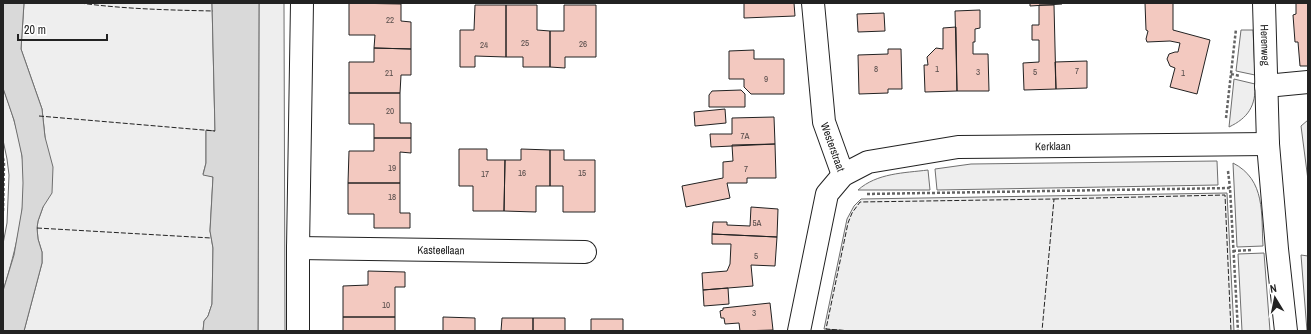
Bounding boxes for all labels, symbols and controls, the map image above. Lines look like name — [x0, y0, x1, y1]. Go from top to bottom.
house number: 22 — [386, 14, 394, 26]
scale bar — [18, 16, 107, 42]
text: 20 m — [24, 22, 46, 38]
street label: Herenweg — [1258, 24, 1273, 66]
house number: 25 — [521, 37, 529, 49]
house number: 26 — [579, 38, 587, 50]
house number: 24 — [480, 39, 488, 51]
house number: 8 — [874, 63, 878, 75]
house number: 1 — [935, 63, 939, 75]
house number: 7 — [1075, 65, 1079, 77]
house number: 3 — [976, 66, 980, 78]
house number: 5 — [1033, 66, 1037, 78]
house number: 21 — [385, 67, 393, 79]
house number: 1 — [1181, 67, 1185, 79]
house number: 9 — [764, 73, 768, 85]
house number: 20 — [386, 105, 394, 117]
street label: Westerstraat — [818, 121, 848, 174]
house number: 7A — [740, 130, 750, 142]
street label: Kerklaan — [1035, 139, 1071, 153]
house number: 19 — [388, 162, 396, 174]
house number: 7 — [744, 163, 748, 175]
house number: 16 — [518, 167, 526, 179]
house number: 15 — [578, 167, 586, 179]
house number: 17 — [481, 168, 489, 180]
house number: 18 — [388, 191, 396, 203]
house number: 5A — [752, 217, 762, 229]
street label: Kasteellaan — [417, 243, 465, 257]
house number: 5 — [754, 250, 758, 262]
north arrow — [1255, 278, 1295, 318]
text: N — [1269, 281, 1278, 296]
house number: 10 — [382, 299, 390, 311]
house number: 3 — [752, 307, 756, 319]

